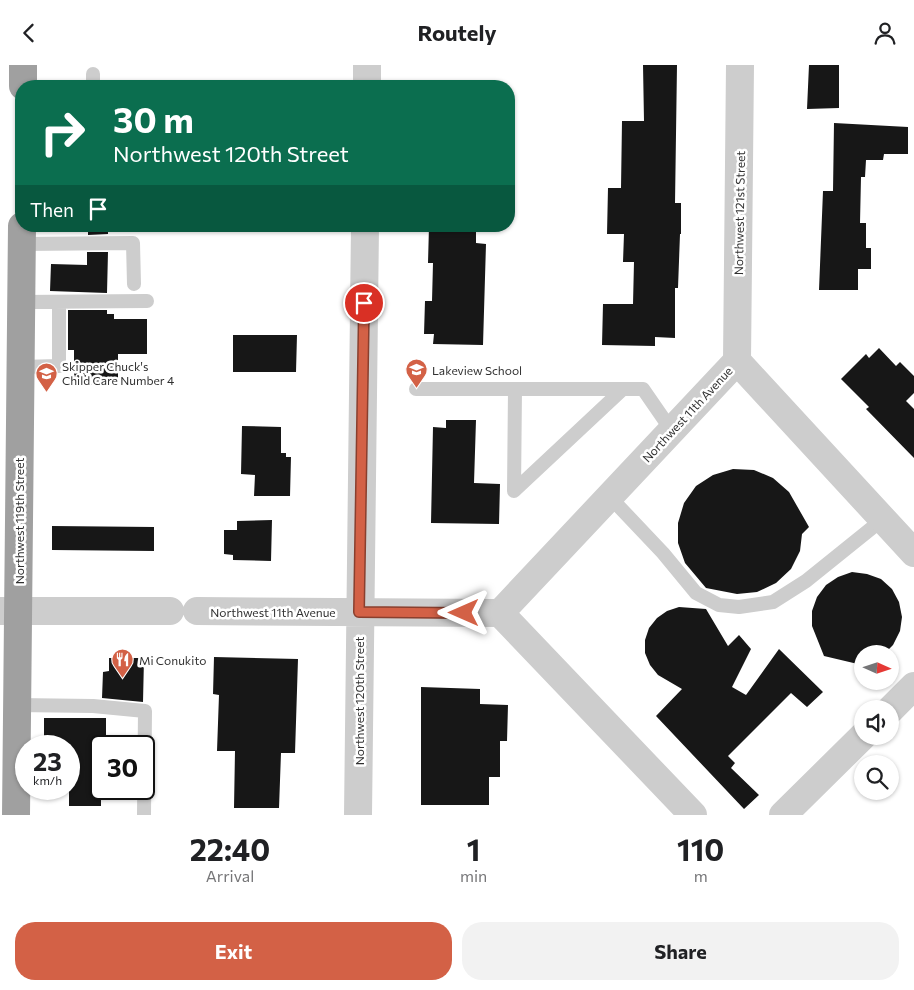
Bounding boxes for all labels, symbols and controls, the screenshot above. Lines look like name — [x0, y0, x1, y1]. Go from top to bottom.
icon: back — [15, 19, 43, 47]
text: Routely — [418, 19, 496, 46]
icon: person — [871, 19, 899, 47]
text: 30 m — [113, 97, 194, 140]
icon: right — [30, 100, 95, 165]
text: Northwest 120th Street — [113, 140, 349, 167]
street label: Northwest 121st Street — [731, 151, 747, 275]
icon: arrive — [84, 195, 112, 223]
text: Then — [30, 198, 74, 221]
pin — [343, 282, 385, 324]
icon: arrive — [350, 289, 378, 317]
school or university icon: Lakeview School — [404, 358, 428, 389]
place label: Skipper Chuck's Child Care Number 4 — [62, 359, 174, 387]
school or university icon: Skipper Chuck's Child Care Number 4 — [34, 361, 58, 392]
place label: Lakeview School — [432, 363, 522, 377]
street label: Northwest 11th Avenue — [639, 363, 735, 465]
street label: Northwest 119th Street — [12, 458, 26, 584]
position arrow — [437, 586, 489, 638]
street label: Northwest 11th Avenue — [210, 605, 336, 619]
street label: Northwest 120th Street — [352, 637, 366, 765]
north arrow — [854, 645, 899, 690]
map controls — [854, 645, 899, 800]
restaurant icon: Mi Conukito — [111, 648, 135, 679]
place label: Mi Conukito — [139, 653, 206, 667]
button: sound — [854, 700, 899, 745]
speed limit sign: 30 — [90, 735, 155, 800]
text: 23 — [33, 746, 62, 776]
button: search — [854, 755, 899, 800]
text: km/h — [33, 773, 62, 787]
text: 22:40 — [190, 830, 270, 867]
text: 1 — [467, 830, 480, 867]
text: 110 — [677, 830, 724, 867]
text: Arrival — [206, 866, 254, 885]
text: min — [460, 866, 487, 885]
text: m — [694, 866, 708, 885]
button: Exit — [15, 922, 452, 980]
button: Share — [462, 922, 899, 980]

